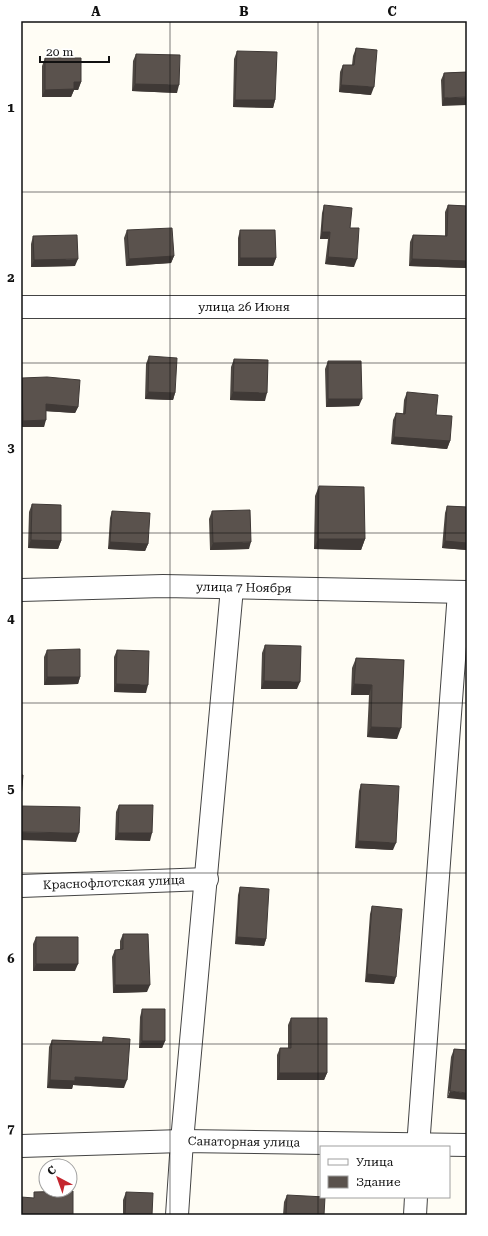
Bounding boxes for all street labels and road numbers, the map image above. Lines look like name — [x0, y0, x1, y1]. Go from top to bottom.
street label: улица 26 Июня — [198, 300, 290, 314]
street label: улица 7 Ноября — [196, 580, 292, 596]
street label: Краснофлотская улица — [43, 873, 186, 892]
street label: Санаторная улица — [188, 1134, 301, 1150]

